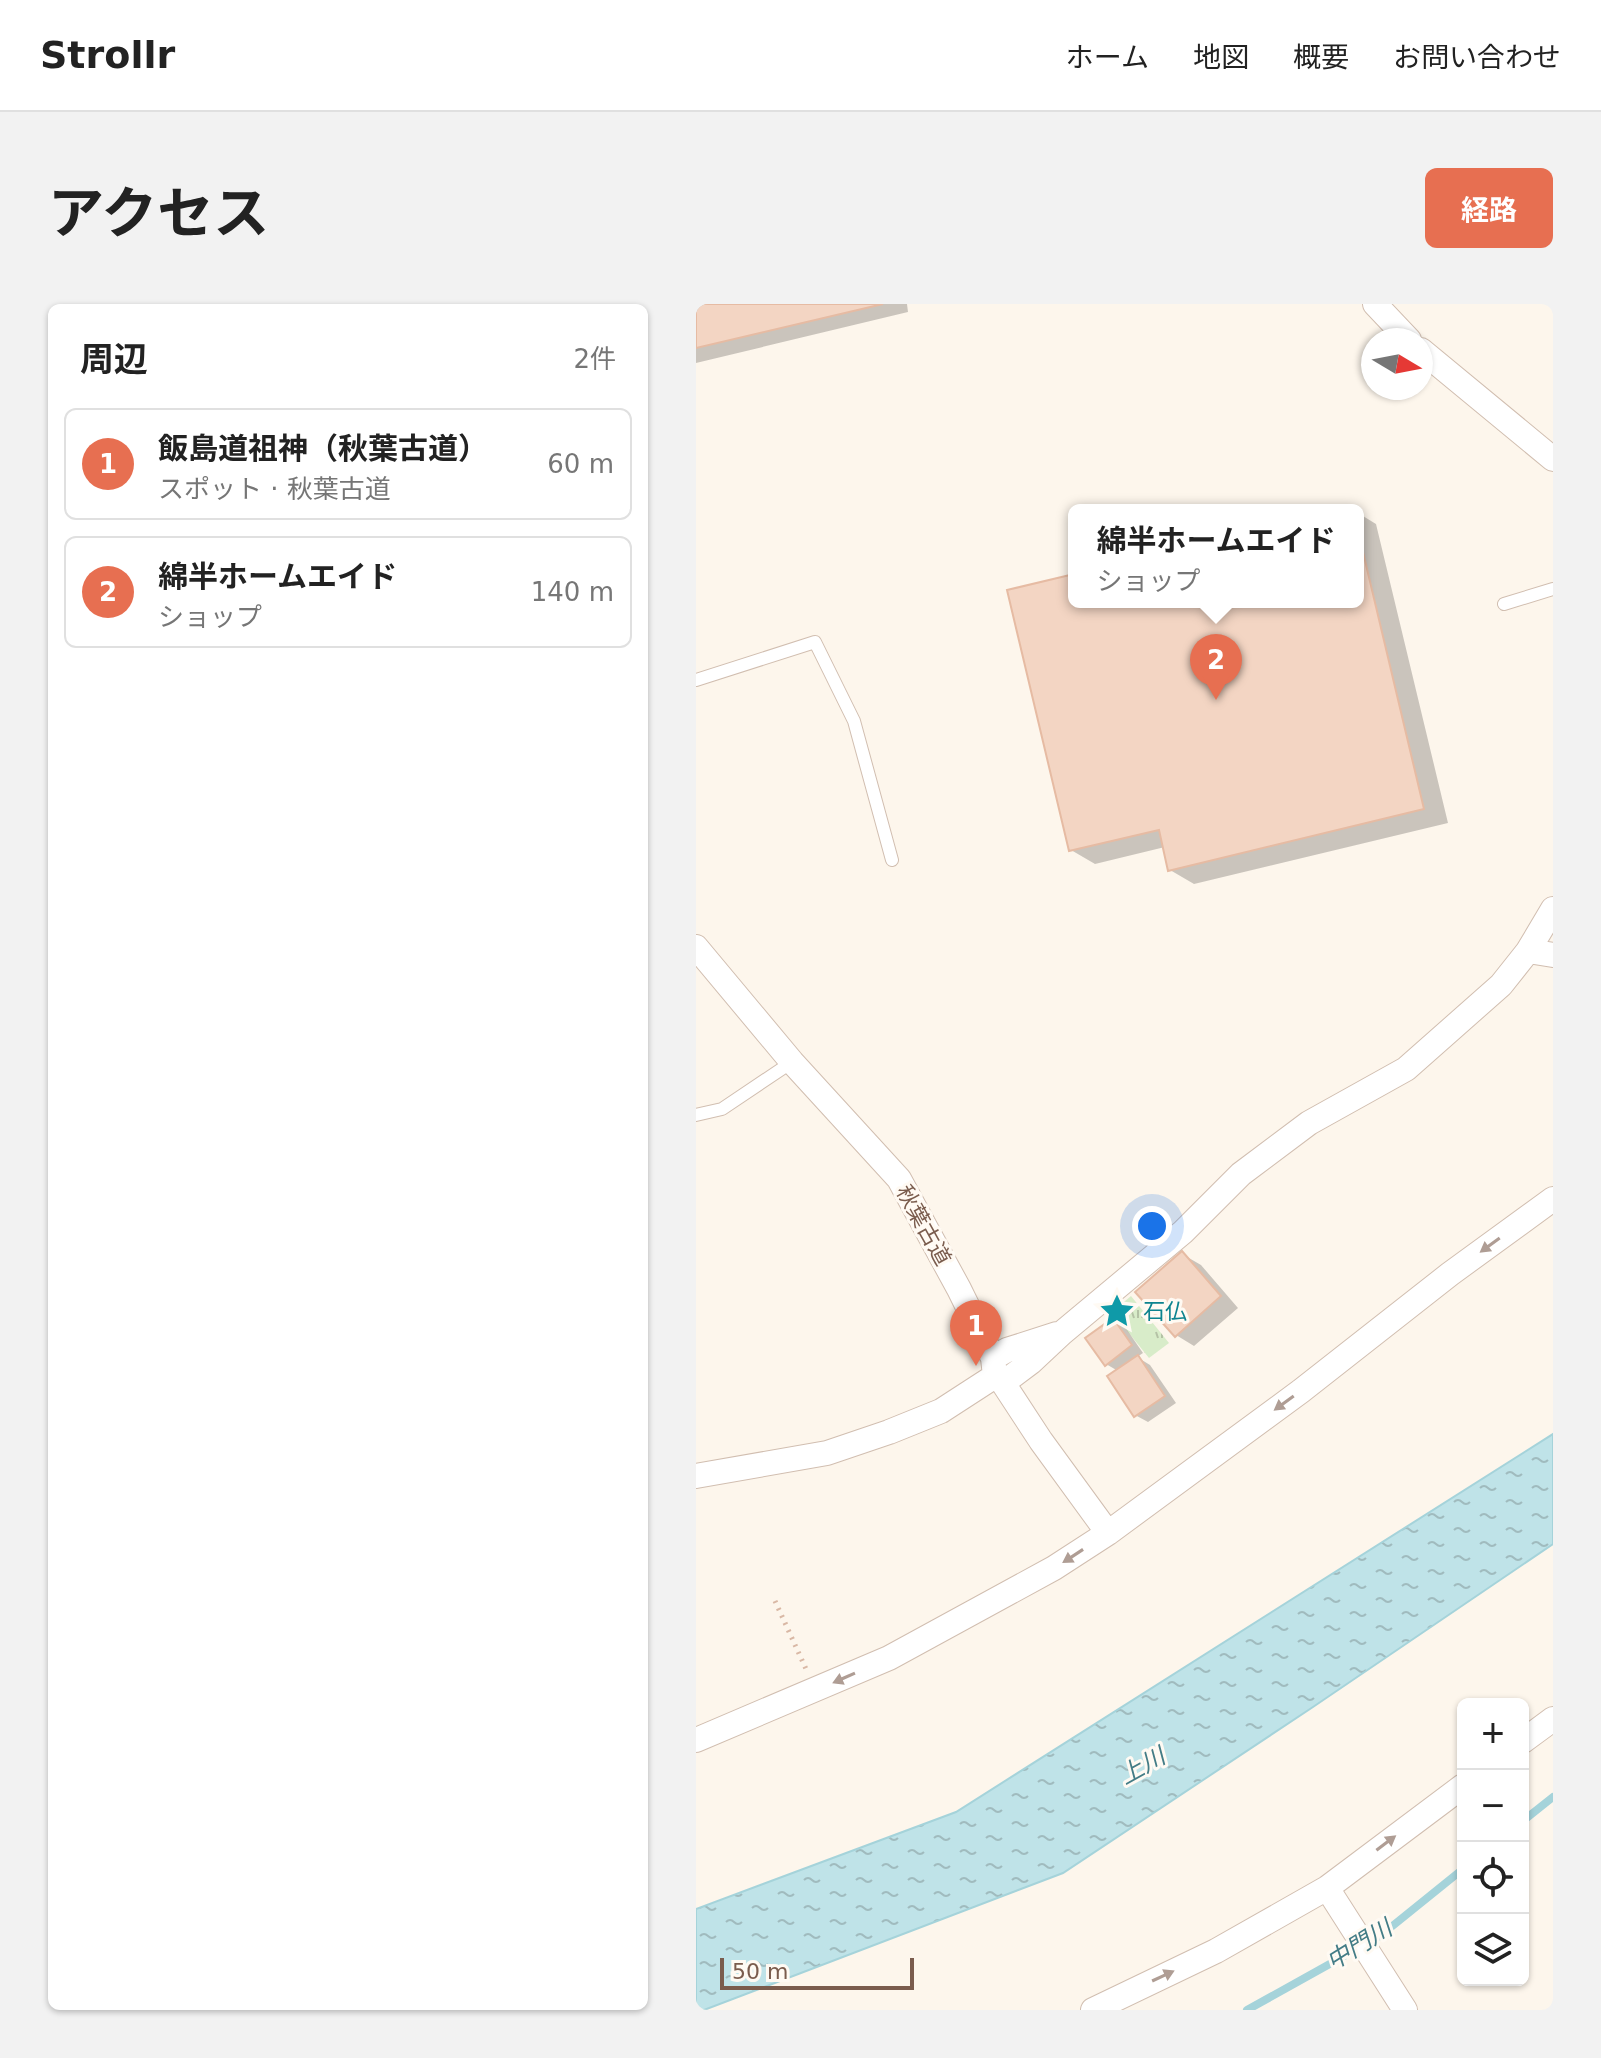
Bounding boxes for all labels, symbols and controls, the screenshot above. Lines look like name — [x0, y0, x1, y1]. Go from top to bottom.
text: Strollr — [40, 33, 175, 77]
text: ホーム — [1066, 41, 1149, 74]
text: 地図 — [1193, 41, 1249, 74]
text: 概要 — [1293, 41, 1349, 74]
text: お問い合わせ — [1393, 41, 1561, 74]
button: 経路 — [1425, 168, 1553, 248]
text: アクセス — [48, 181, 269, 246]
north arrow — [1361, 328, 1433, 400]
text: 周辺 — [80, 339, 148, 379]
text: 2件 — [573, 344, 616, 374]
text: 飯島道祖神（秋葉古道） — [158, 431, 488, 466]
text: 1 — [99, 449, 117, 479]
text: 60 m — [547, 449, 614, 479]
text: スポット · 秋葉古道 — [158, 474, 391, 504]
popup — [1068, 504, 1364, 608]
text: 綿半ホームエイド — [1096, 523, 1336, 558]
text: 綿半ホームエイド — [158, 559, 397, 594]
text: ショップ — [1096, 566, 1200, 596]
text: 2 — [99, 577, 117, 607]
text: 140 m — [531, 577, 614, 607]
text: ショップ — [158, 602, 262, 632]
pin: 2 — [1190, 634, 1242, 700]
street label: 秋葉古道 — [891, 1181, 956, 1270]
your location — [1132, 1206, 1172, 1246]
one-way arrow — [1479, 1237, 1501, 1253]
place icon: 石仏 — [1098, 1292, 1136, 1330]
place label: 石仏 — [1143, 1299, 1187, 1324]
pin: 1 — [950, 1300, 1002, 1366]
one-way arrow — [1274, 1395, 1294, 1411]
one-way arrow — [1063, 1548, 1084, 1563]
one-way arrow — [832, 1671, 856, 1685]
map controls — [1457, 1698, 1529, 1986]
button: + — [1457, 1698, 1529, 1770]
water label: 上川 — [1114, 1741, 1172, 1790]
button: − — [1457, 1770, 1529, 1842]
one-way arrow — [1376, 1836, 1397, 1851]
button: locate — [1457, 1842, 1529, 1914]
water label: 中門川 — [1321, 1912, 1399, 1976]
button: layers — [1457, 1914, 1529, 1986]
scale bar — [720, 1954, 914, 1990]
text: 50 m — [732, 1959, 788, 1984]
one-way arrow — [1152, 1969, 1175, 1983]

